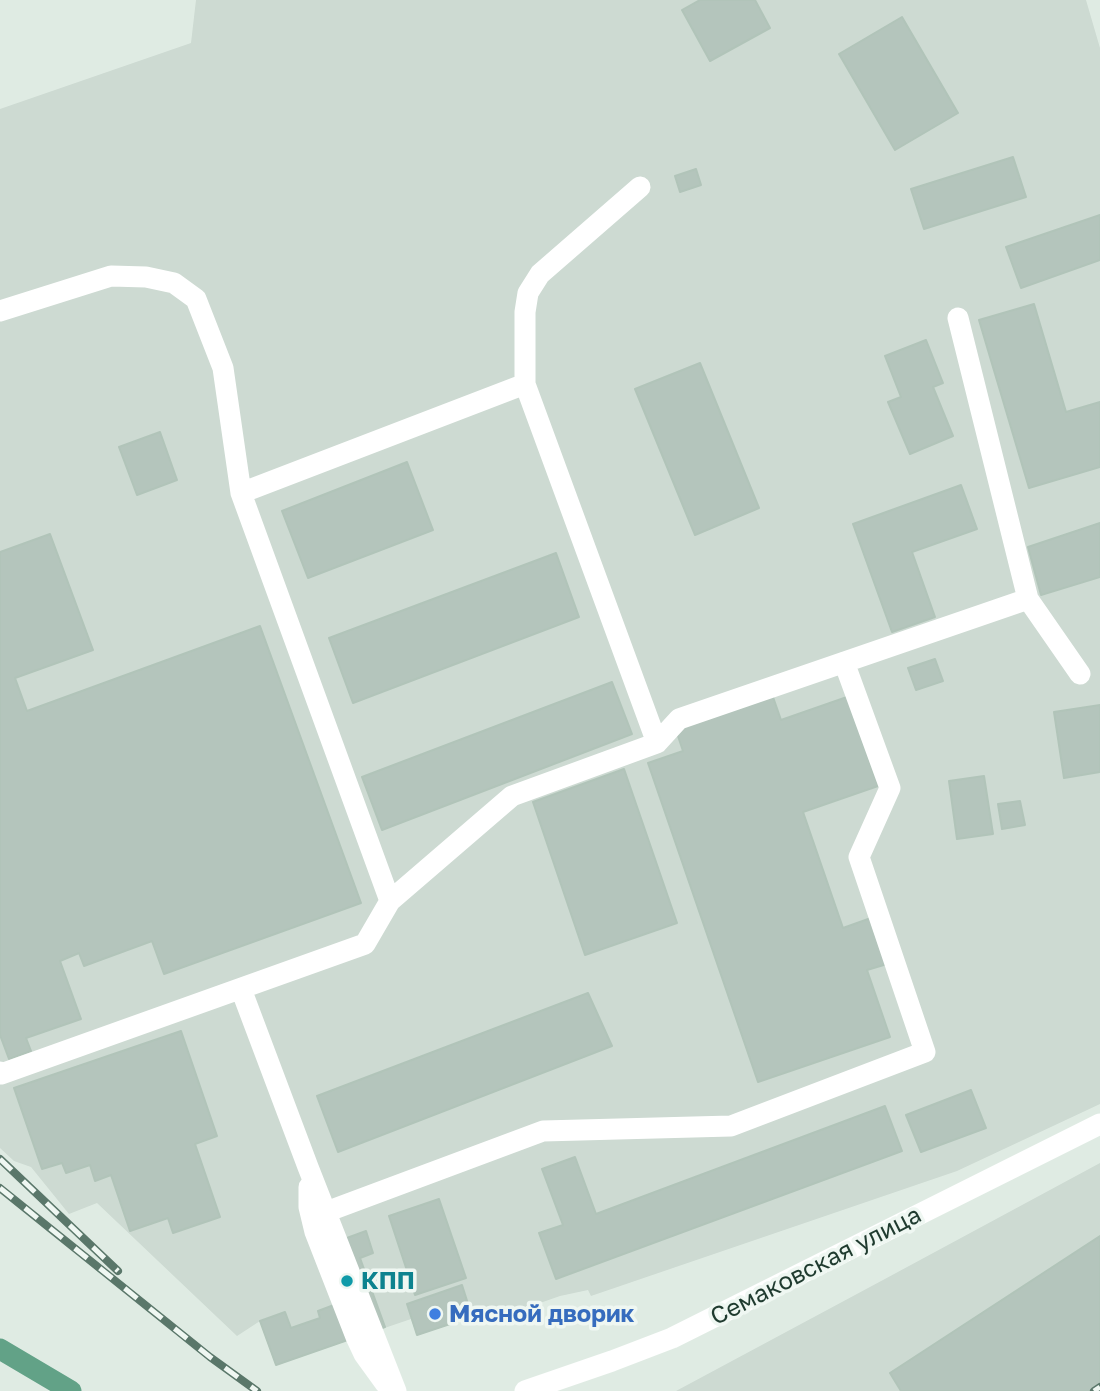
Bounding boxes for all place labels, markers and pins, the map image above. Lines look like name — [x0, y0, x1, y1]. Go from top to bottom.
place label: КПП — [361, 1267, 415, 1295]
marker: КПП — [339, 1273, 355, 1289]
place label: Мясной дворик — [449, 1300, 635, 1328]
marker: Мясной дворик — [427, 1306, 443, 1322]

